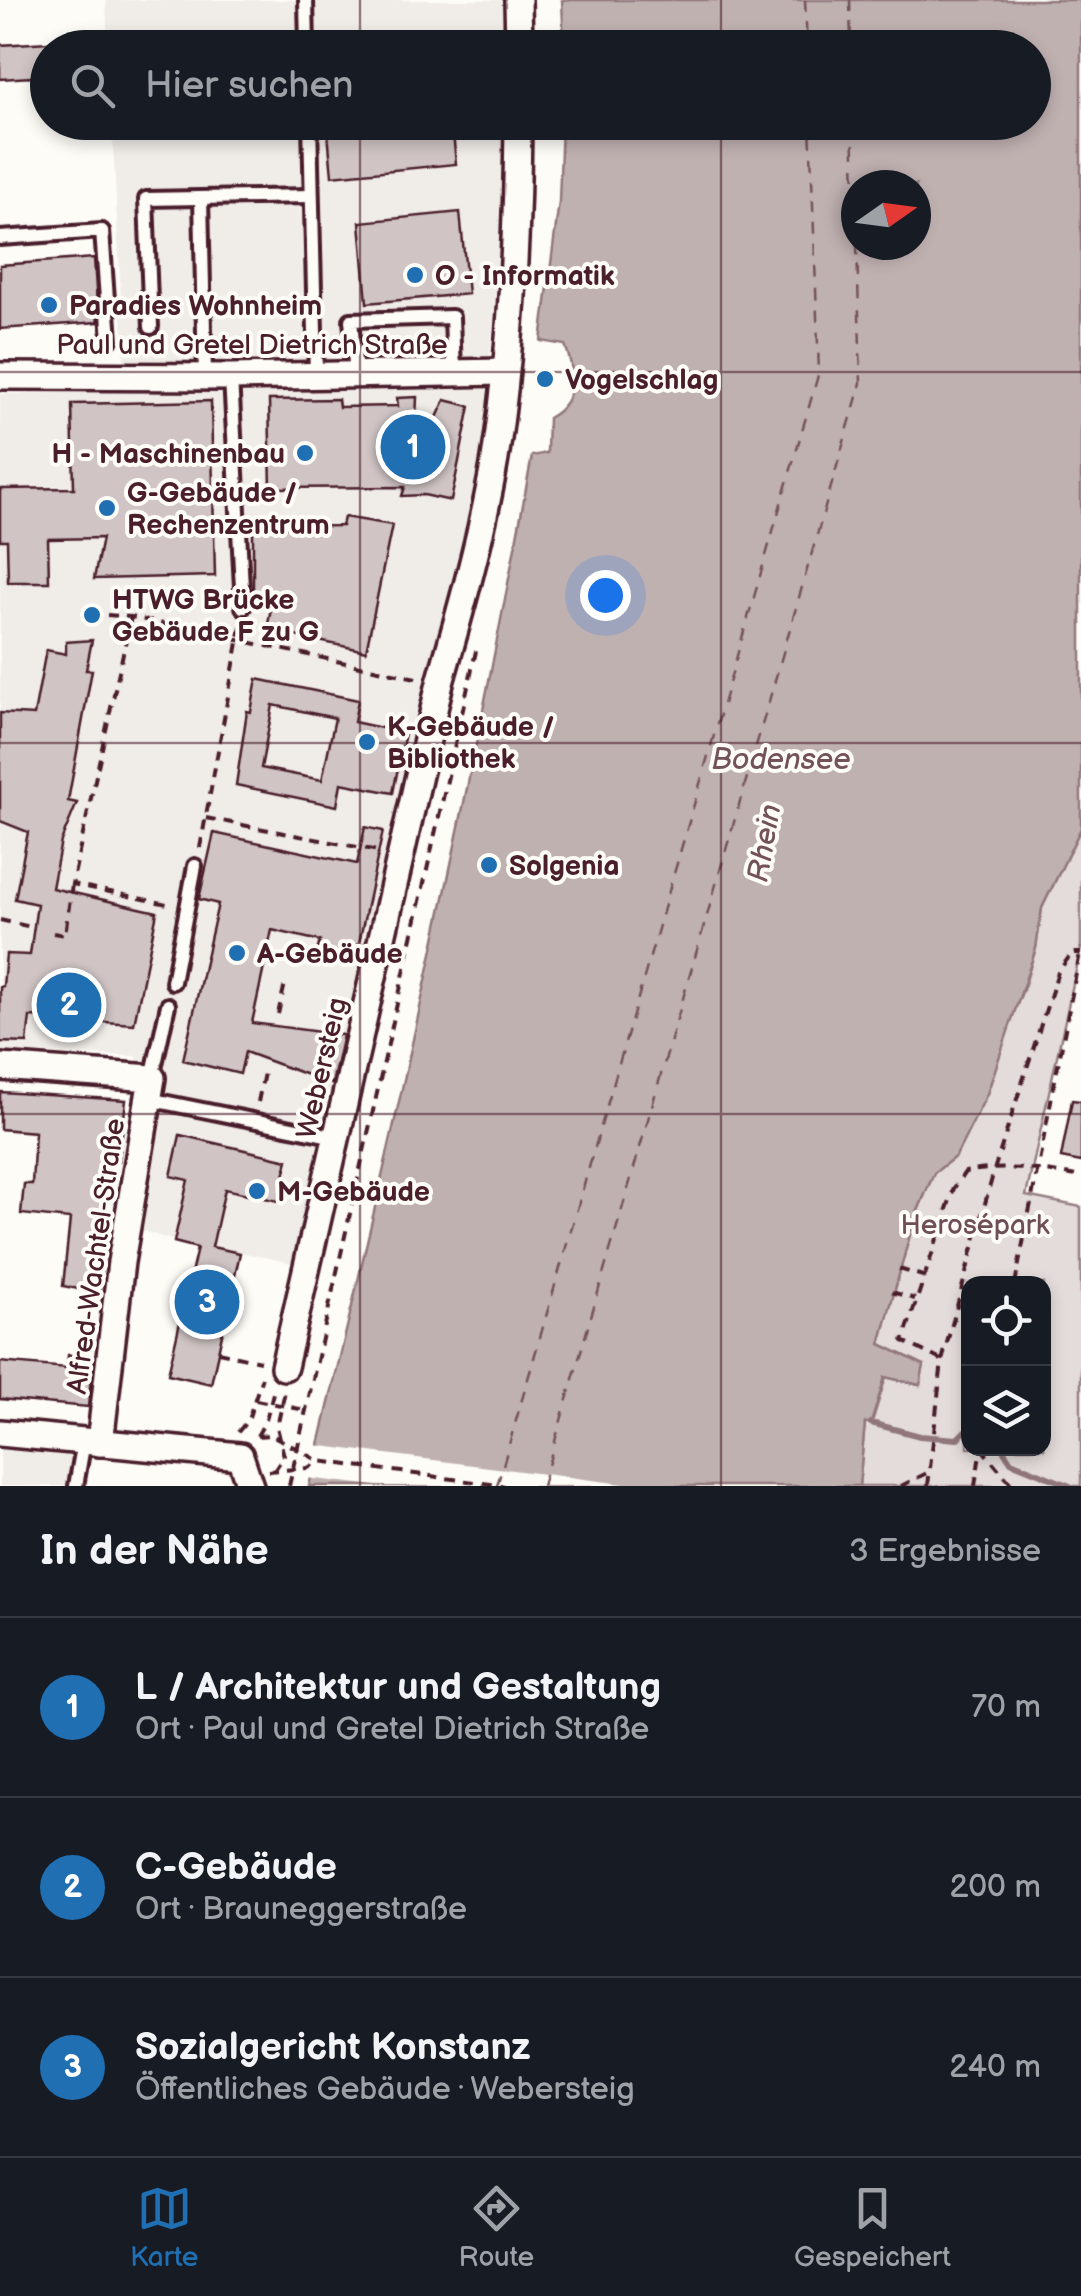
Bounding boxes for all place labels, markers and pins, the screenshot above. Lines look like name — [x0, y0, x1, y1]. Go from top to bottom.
place label: O - Informatik — [435, 260, 615, 293]
marker: O - Informatik — [404, 264, 426, 286]
place label: Paradies Wohnheim — [69, 290, 322, 323]
marker: Paradies Wohnheim — [38, 294, 60, 316]
place label: Vogelschlag — [565, 364, 718, 397]
marker: Vogelschlag — [534, 368, 556, 390]
pin: 1 — [380, 410, 446, 484]
place label: H - Maschinenbau — [52, 438, 285, 471]
marker: H - Maschinenbau — [294, 442, 316, 464]
place label: G-Gebäude / Rechenzentrum — [127, 477, 330, 542]
marker: G-Gebäude / Rechenzentrum — [96, 497, 118, 519]
place label: HTWG Brücke Gebäude F zu G — [112, 584, 319, 649]
marker: HTWG Brücke Gebäude F zu G — [81, 604, 103, 626]
place label: K-Gebäude / Bibliothek — [387, 711, 555, 776]
marker: K-Gebäude / Bibliothek — [356, 731, 378, 753]
place label: Solgenia — [509, 850, 620, 883]
marker: Solgenia — [478, 854, 500, 876]
place label: A-Gebäude — [256, 938, 403, 971]
marker: A-Gebäude — [226, 942, 248, 964]
pin: 2 — [36, 968, 102, 1042]
place label: M-Gebäude — [277, 1176, 430, 1209]
marker: M-Gebäude — [246, 1180, 268, 1202]
pin: 3 — [174, 1264, 240, 1340]

